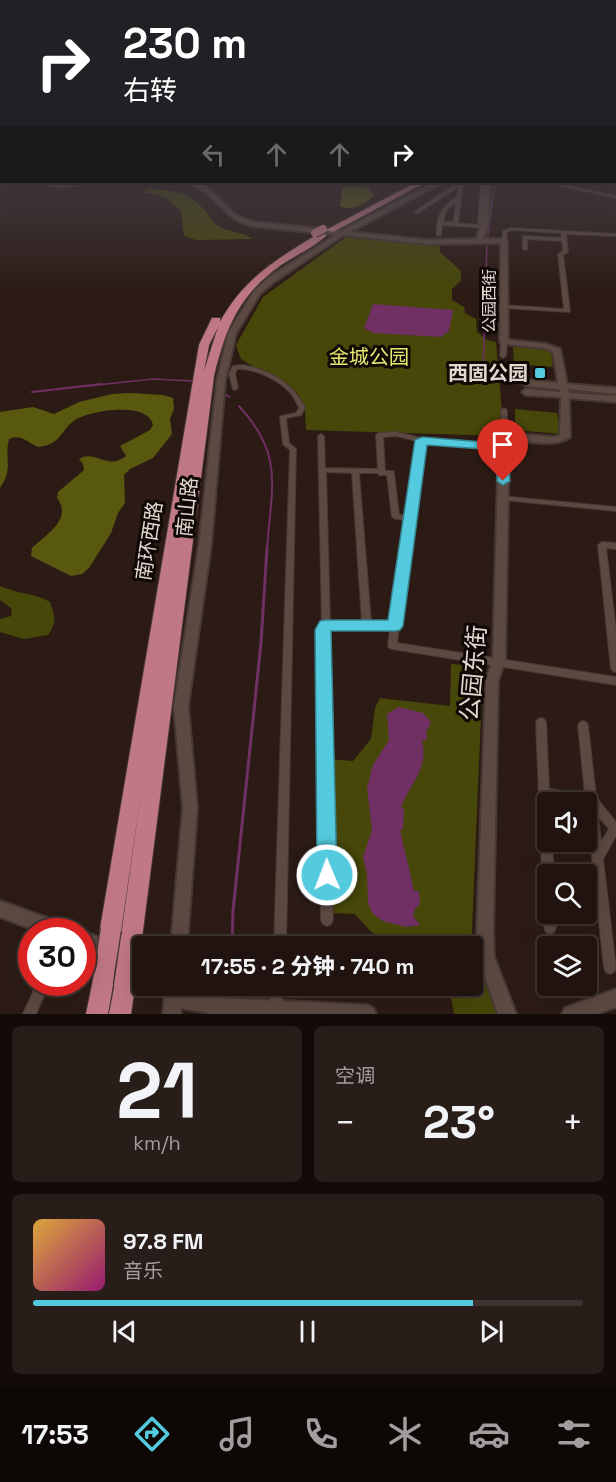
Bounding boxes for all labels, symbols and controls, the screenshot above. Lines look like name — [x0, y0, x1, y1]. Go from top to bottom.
text: 230 m — [123, 17, 247, 70]
icon: right — [24, 24, 102, 102]
text: 右转 — [123, 73, 177, 108]
icon: left — [197, 138, 230, 171]
icon: ahead — [260, 138, 293, 171]
icon: ahead — [323, 138, 356, 171]
icon: right — [386, 138, 419, 171]
street label: 公园西街 — [479, 269, 500, 333]
park label: 金城公园 — [329, 344, 409, 370]
place label: 西固公园 — [448, 360, 528, 386]
marker: 西固公园 — [533, 366, 547, 380]
pin — [477, 419, 528, 481]
icon: arrive — [486, 428, 519, 461]
street label: 南山路 — [171, 476, 203, 538]
street label: 南环西路 — [130, 499, 168, 583]
street label: 公园东街 — [453, 624, 493, 722]
map controls — [537, 792, 597, 996]
button: sound — [537, 792, 597, 852]
position arrow — [295, 843, 359, 907]
button: search — [537, 864, 597, 924]
speed limit sign: 30 — [18, 918, 96, 996]
button: layers — [537, 936, 597, 996]
text: 17:55 · 2 分钟 · 740 m — [201, 952, 414, 980]
text: 21 — [116, 1041, 198, 1141]
text: 空调 — [335, 1063, 375, 1089]
text: 23° — [423, 1094, 495, 1151]
text: − — [335, 1102, 355, 1144]
text: + — [563, 1102, 583, 1144]
text: km/h — [133, 1130, 181, 1156]
text: 97.8 FM — [123, 1227, 203, 1255]
text: 音乐 — [123, 1258, 163, 1284]
icon: previous — [108, 1315, 141, 1348]
icon: pause — [291, 1315, 324, 1348]
icon: next — [475, 1315, 508, 1348]
icon: directions — [131, 1413, 173, 1455]
icon: music — [216, 1413, 258, 1455]
icon: phone — [300, 1413, 342, 1455]
icon: climate — [384, 1413, 426, 1455]
icon: car — [468, 1413, 510, 1455]
icon: filters — [553, 1413, 595, 1455]
text: 17:53 — [21, 1417, 89, 1452]

